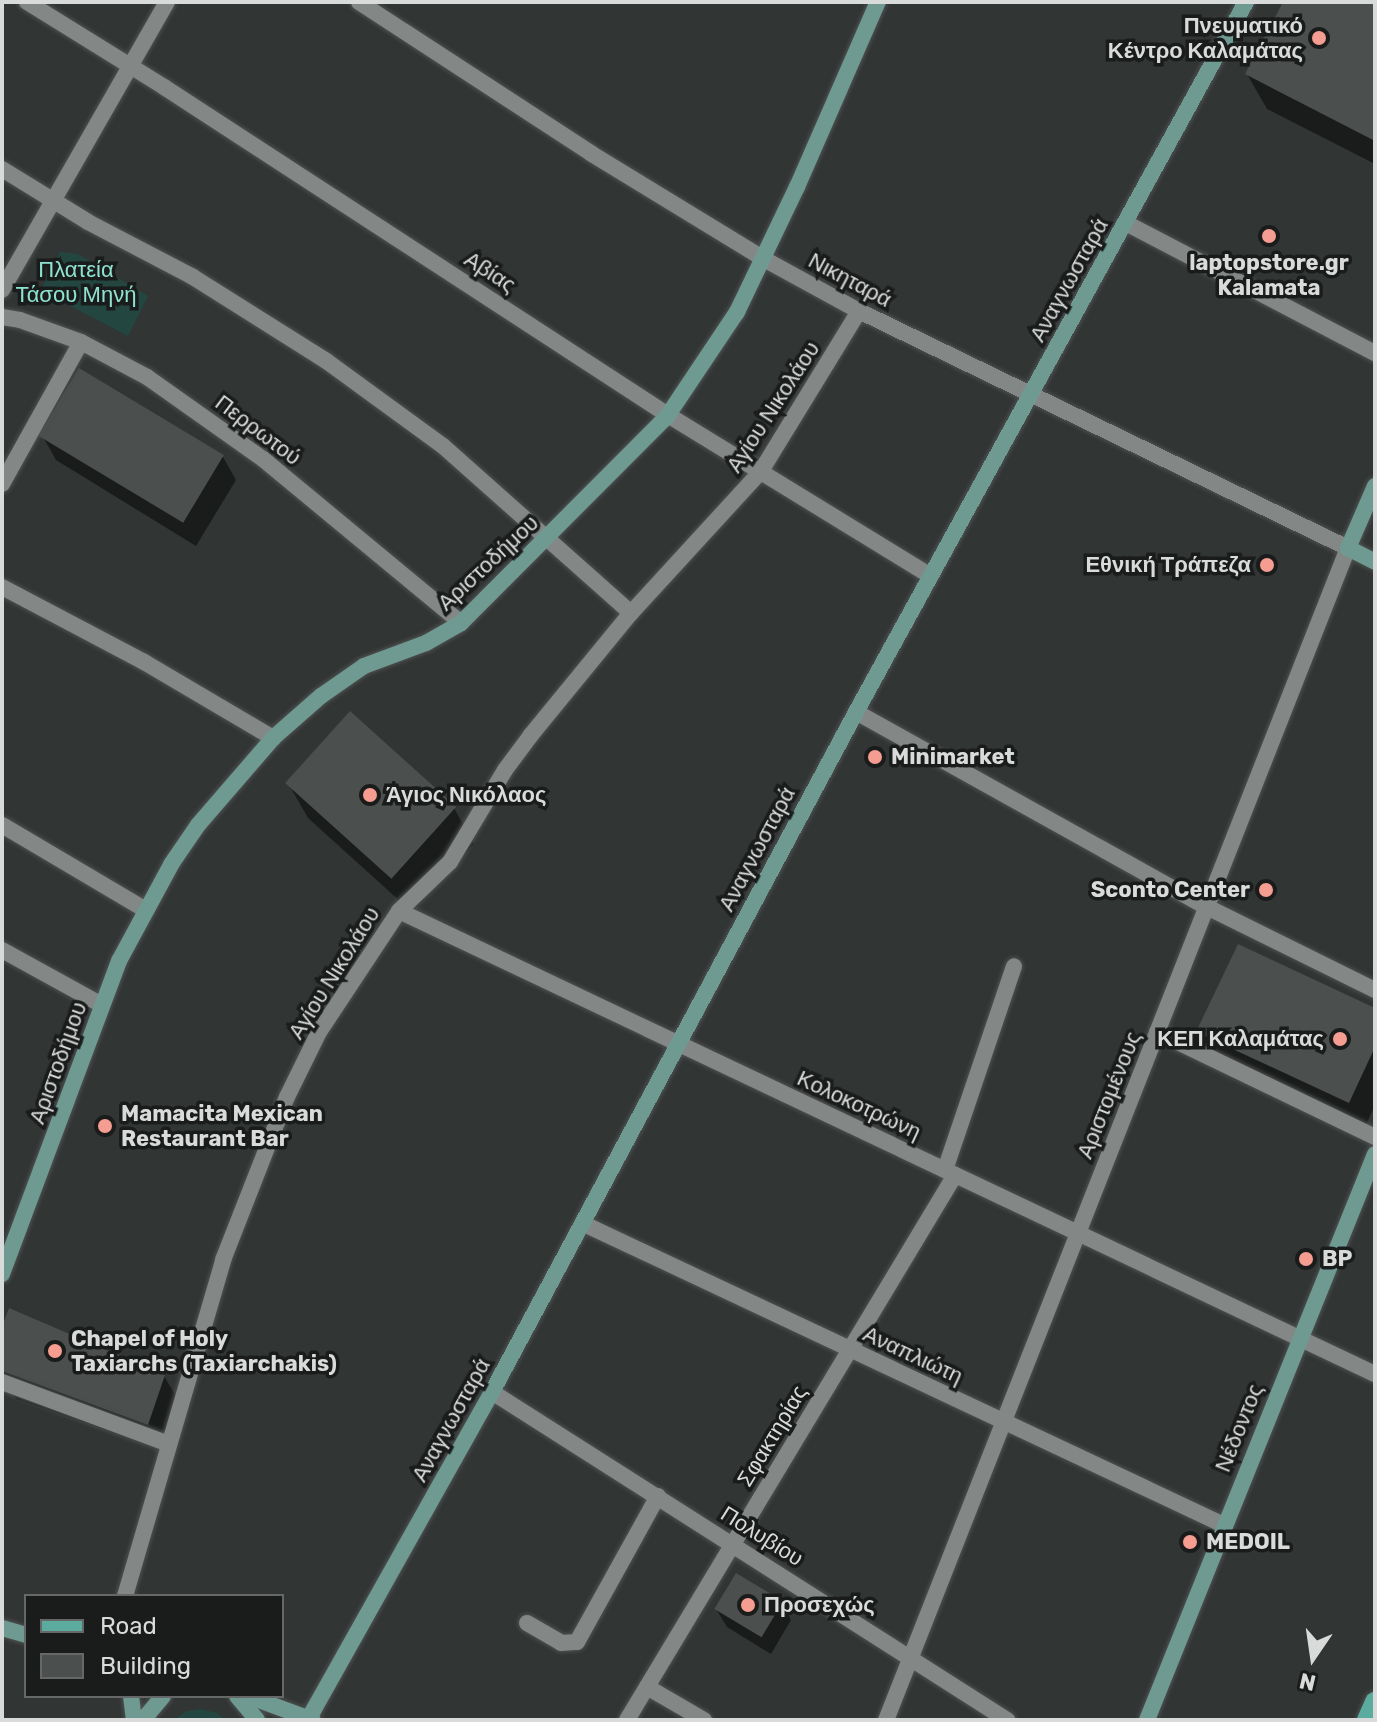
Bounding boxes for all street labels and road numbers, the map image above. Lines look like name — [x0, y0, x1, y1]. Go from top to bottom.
street label: Αναγνωσταρά — [1024, 214, 1114, 346]
street label: Αβίας — [460, 246, 520, 298]
street label: Νικηταρά — [804, 247, 896, 313]
street label: Αγίου Νικολάου — [721, 337, 825, 477]
street label: Περρωτού — [210, 389, 306, 471]
street label: Αριστοδήμου — [432, 510, 544, 616]
street label: Αναγνωσταρά — [713, 782, 801, 916]
street label: Αγίου Νικολάου — [283, 902, 385, 1044]
street label: Αριστοδήμου — [24, 998, 92, 1128]
street label: Αριστομένους — [1072, 1028, 1146, 1162]
street label: Κολοκοτρώνη — [793, 1065, 925, 1145]
street label: Αναπλιώτη — [859, 1320, 967, 1390]
street label: Αναγνωσταρά — [406, 1354, 496, 1486]
street label: Νέδοντος — [1209, 1380, 1269, 1476]
street label: Σφακτηρίας — [732, 1381, 812, 1491]
street label: Πολυβίου — [716, 1500, 808, 1572]

